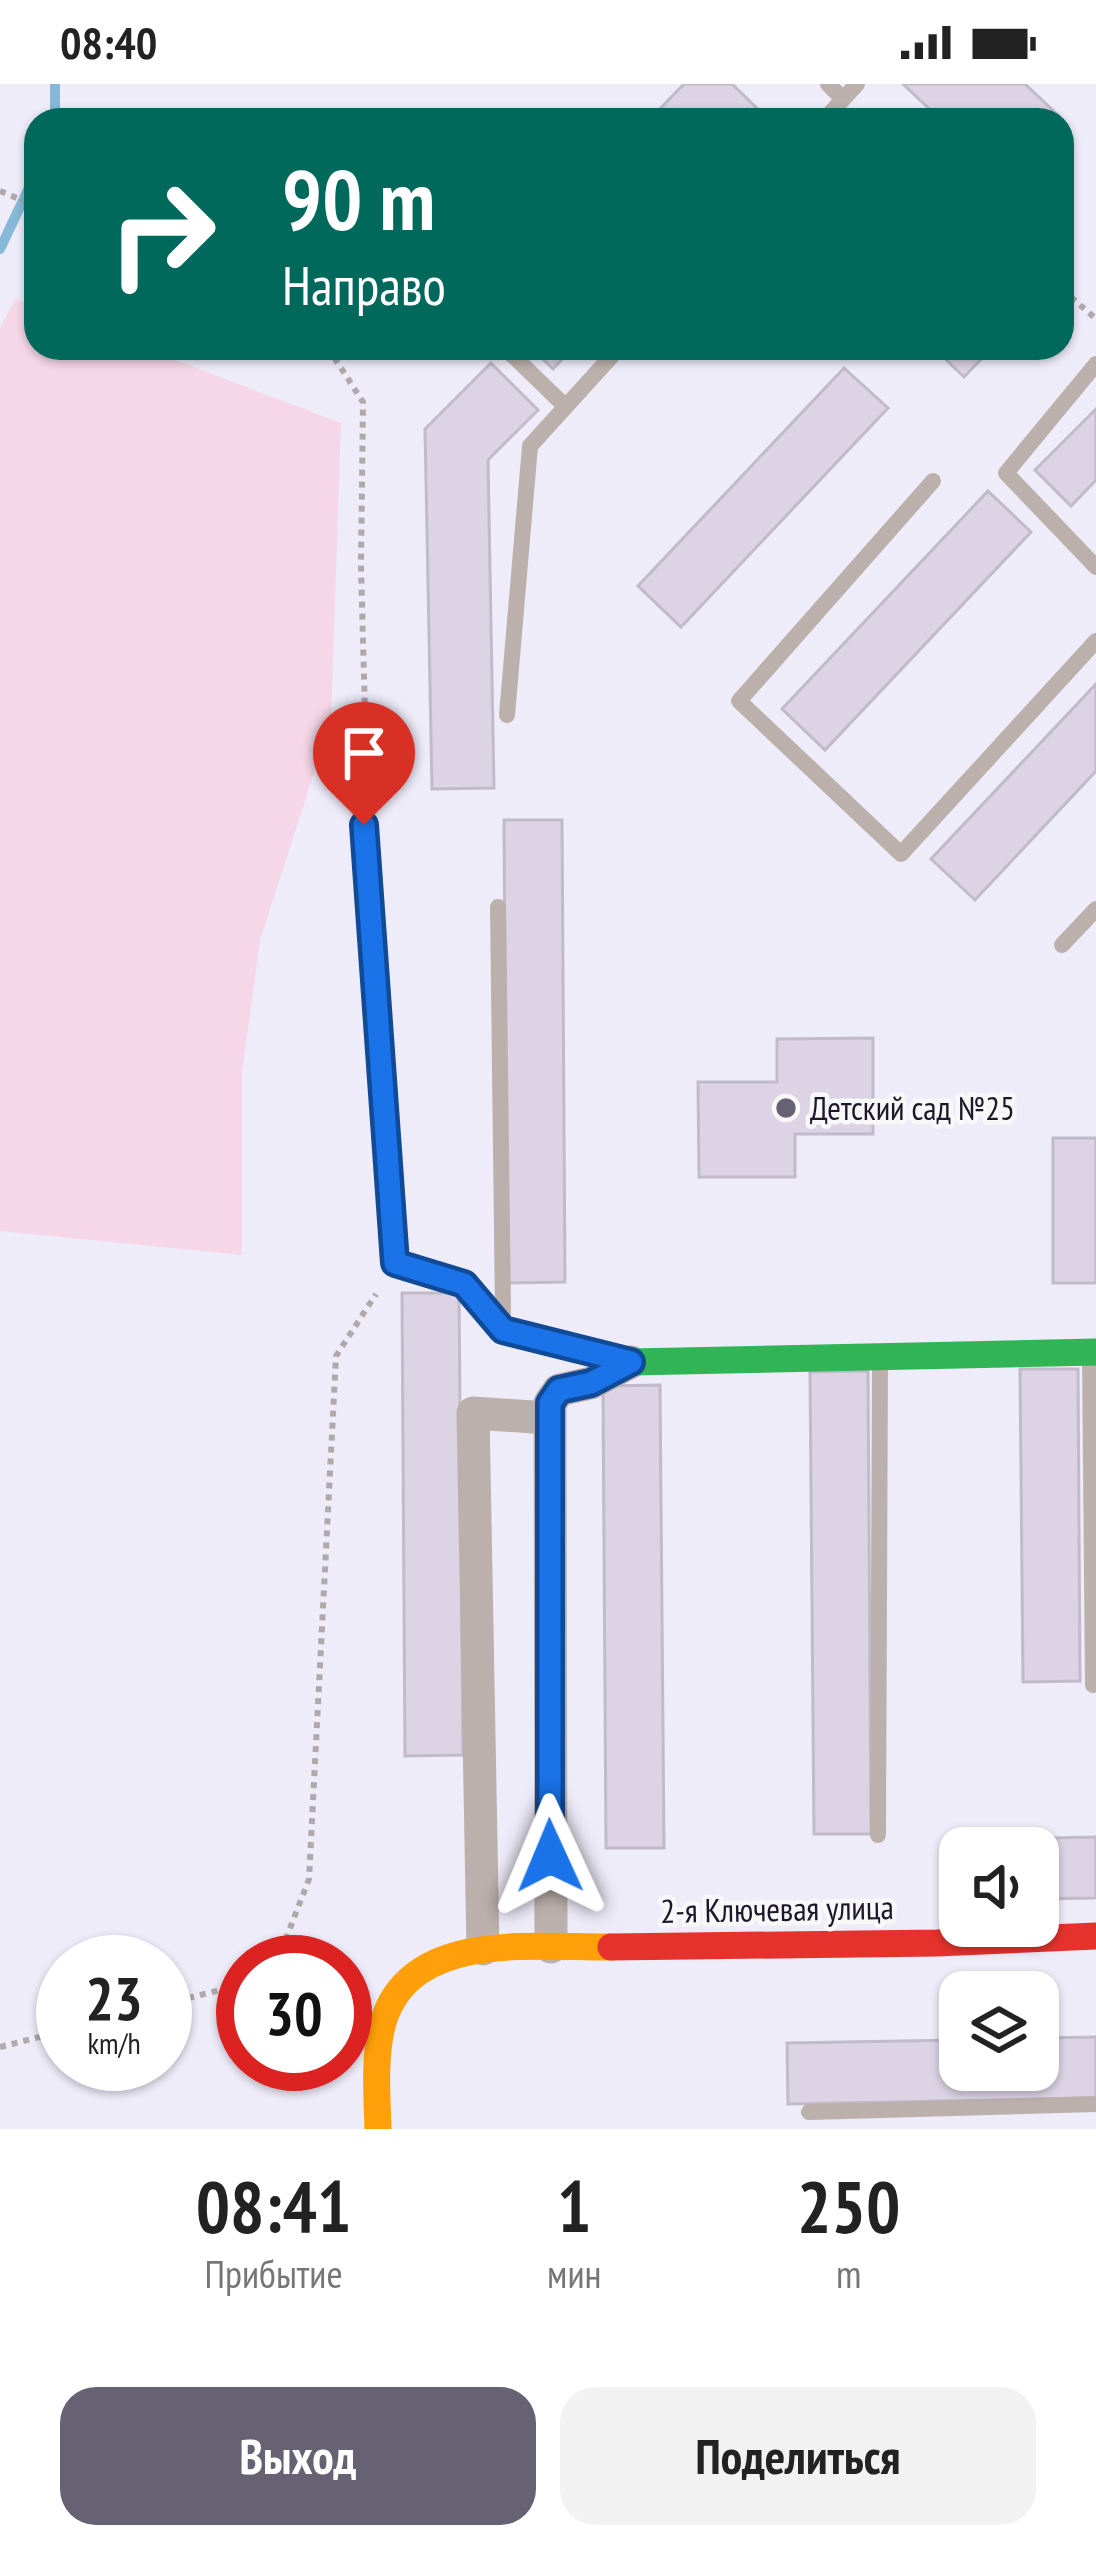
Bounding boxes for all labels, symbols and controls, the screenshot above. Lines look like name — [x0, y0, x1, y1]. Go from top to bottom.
text: 08:40 — [60, 13, 157, 71]
text: 90 m — [282, 144, 435, 253]
icon: right — [84, 156, 240, 312]
text: Направо — [282, 250, 446, 320]
pin — [313, 702, 415, 825]
icon: arrive — [331, 720, 397, 786]
place label: Детский сад №25 — [810, 1086, 1015, 1129]
marker: Детский сад №25 — [773, 1095, 799, 1121]
position arrow — [487, 1793, 613, 1919]
map controls — [939, 1827, 1059, 2091]
button: sound — [939, 1827, 1059, 1947]
street label: 2-я Ключевая улица — [660, 1885, 894, 1932]
speed limit sign: 30 — [216, 1935, 372, 2091]
text: 23 — [85, 1959, 143, 2037]
button: layers — [939, 1971, 1059, 2091]
text: km/h — [87, 2023, 141, 2062]
text: 08:41 — [196, 2159, 351, 2252]
text: 1 — [557, 2159, 591, 2252]
text: 250 — [797, 2159, 900, 2252]
text: Прибытие — [204, 2248, 343, 2299]
text: мин — [547, 2248, 601, 2299]
text: m — [836, 2248, 861, 2299]
button: Выход — [60, 2387, 536, 2525]
button: Поделиться — [560, 2387, 1036, 2525]

